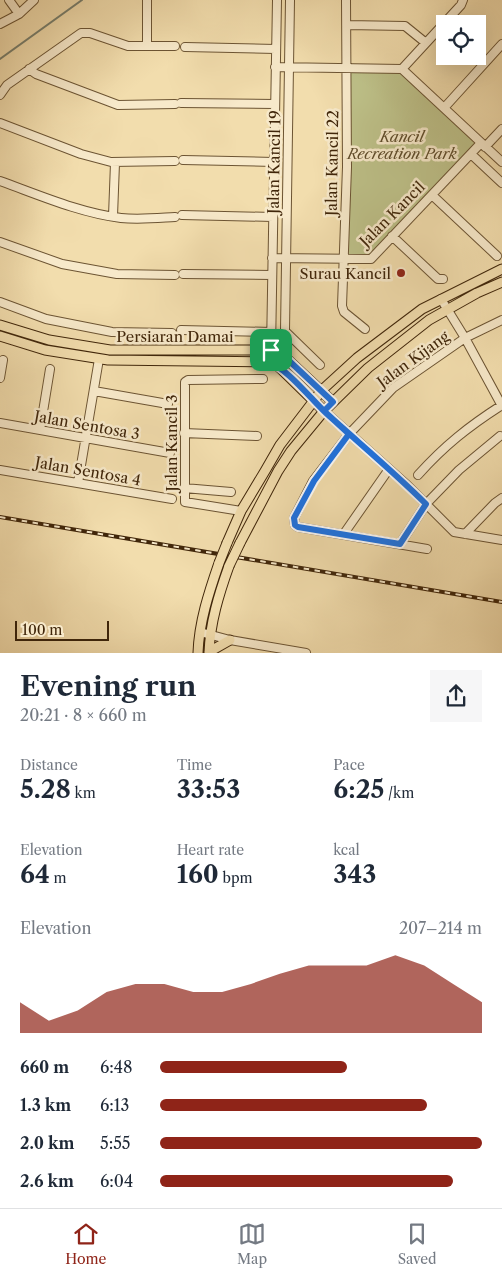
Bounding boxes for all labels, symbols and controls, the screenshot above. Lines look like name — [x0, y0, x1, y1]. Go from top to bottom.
map controls — [436, 15, 486, 65]
button: locate — [436, 15, 486, 65]
street label: Jalan Kancil 19 — [264, 110, 284, 216]
street label: Jalan Kancil 22 — [322, 110, 342, 218]
park label: Kancil Recreation Park — [346, 127, 457, 163]
street label: Jalan Kancil — [354, 177, 429, 252]
place label: Surau Kancil — [300, 264, 392, 283]
marker: Surau Kancil — [395, 267, 407, 279]
street label: Jalan Kijang — [372, 326, 453, 393]
street label: Persiaran Damai — [116, 327, 234, 346]
pin — [250, 329, 292, 371]
icon: arrive — [257, 336, 285, 364]
street label: Jalan Kancil 3 — [162, 395, 181, 493]
street label: Jalan Sentosa 3 — [31, 406, 141, 444]
street label: Jalan Sentosa 4 — [32, 452, 142, 490]
scale bar — [15, 618, 109, 641]
text: 100 m — [22, 621, 62, 639]
text: Evening run — [20, 669, 196, 703]
button: share — [430, 670, 482, 722]
text: 20:21 · 8 × 660 m — [20, 705, 147, 725]
text: Distance — [20, 756, 78, 774]
text: Time — [177, 756, 212, 774]
text: Pace — [333, 756, 365, 774]
text: 5.28 — [20, 774, 71, 805]
text: 33:53 — [177, 774, 240, 805]
text: 6:25 — [333, 774, 384, 805]
text: km — [71, 784, 96, 802]
text: /km — [384, 784, 414, 802]
text: Elevation — [20, 841, 83, 859]
text: Heart rate — [177, 841, 244, 859]
text: kcal — [333, 841, 360, 859]
text: 64 — [20, 859, 50, 890]
text: 160 — [177, 859, 219, 890]
text: 343 — [333, 859, 376, 890]
text: m — [50, 869, 67, 887]
text: bpm — [219, 869, 253, 887]
text: Elevation — [20, 918, 91, 938]
text: 207–214 m — [399, 918, 482, 938]
text: 660 m — [20, 1057, 69, 1077]
text: 6:48 — [100, 1057, 133, 1077]
text: 1.3 km — [20, 1095, 71, 1115]
text: 6:13 — [100, 1095, 129, 1115]
text: 2.0 km — [20, 1133, 74, 1153]
text: 5:55 — [100, 1133, 131, 1153]
text: 2.6 km — [20, 1171, 74, 1191]
text: 6:04 — [100, 1171, 133, 1191]
tab: Home — [65, 1220, 106, 1268]
tab: Map — [237, 1220, 267, 1268]
tab: Saved — [398, 1220, 437, 1268]

